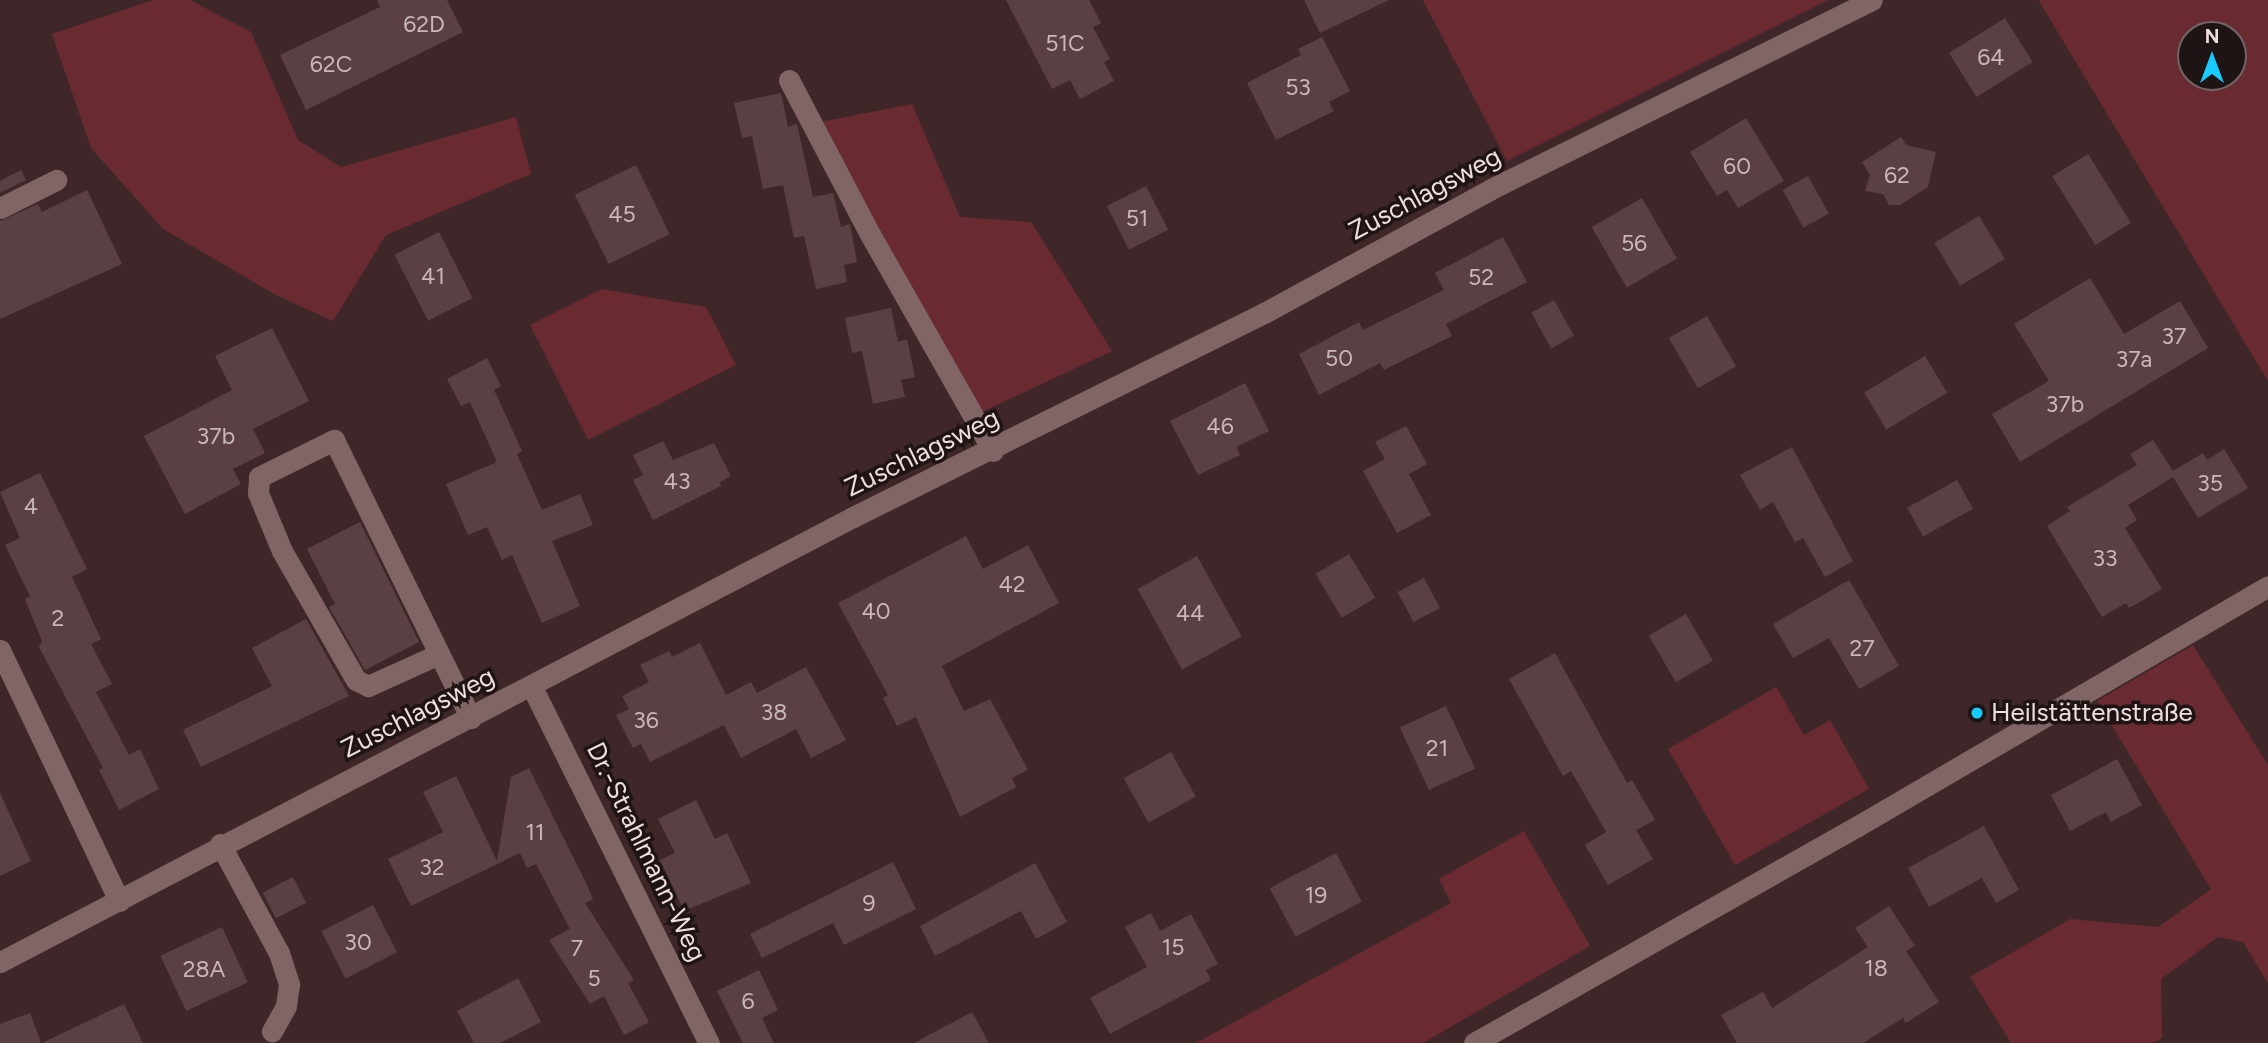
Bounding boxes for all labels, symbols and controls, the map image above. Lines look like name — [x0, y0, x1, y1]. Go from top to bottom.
house number: 62D — [403, 10, 445, 38]
north arrow — [2177, 21, 2247, 91]
text: N — [2205, 25, 2219, 48]
house number: 51C — [1045, 29, 1085, 57]
house number: 64 — [1977, 43, 2005, 71]
house number: 62C — [310, 50, 352, 78]
house number: 53 — [1285, 73, 1311, 101]
street label: Zuschlagsweg — [1344, 141, 1506, 247]
house number: 60 — [1723, 152, 1751, 180]
house number: 62 — [1884, 161, 1910, 189]
house number: 45 — [608, 200, 636, 228]
house number: 51 — [1126, 204, 1148, 232]
house number: 56 — [1621, 229, 1647, 257]
house number: 41 — [421, 262, 445, 290]
house number: 52 — [1468, 263, 1494, 291]
house number: 37 — [2162, 322, 2186, 350]
house number: 50 — [1325, 344, 1353, 372]
house number: 37a — [2116, 345, 2152, 373]
house number: 37b — [2046, 390, 2084, 418]
street label: Zuschlagsweg — [840, 402, 1004, 504]
house number: 46 — [1206, 412, 1234, 440]
house number: 37b — [197, 422, 235, 450]
house number: 43 — [664, 467, 690, 495]
house number: 35 — [2197, 469, 2223, 497]
house number: 4 — [24, 492, 38, 520]
house number: 33 — [2092, 544, 2118, 572]
house number: 42 — [998, 570, 1026, 598]
house number: 40 — [861, 597, 891, 625]
house number: 44 — [1176, 599, 1204, 627]
house number: 2 — [52, 604, 64, 632]
house number: 27 — [1849, 634, 1875, 662]
street label: Zuschlagsweg — [336, 661, 500, 765]
place label: Heilstättenstraße — [1991, 697, 2193, 729]
house number: 38 — [761, 698, 787, 726]
marker: Heilstättenstraße — [1969, 705, 1985, 721]
house number: 36 — [633, 706, 659, 734]
house number: 21 — [1426, 734, 1448, 762]
street label: Dr.-Strahlmann-Weg — [579, 737, 713, 967]
house number: 11 — [526, 818, 544, 846]
house number: 32 — [419, 853, 445, 881]
house number: 19 — [1305, 881, 1327, 909]
house number: 9 — [862, 889, 876, 917]
house number: 30 — [344, 928, 372, 956]
house number: 15 — [1162, 933, 1184, 961]
house number: 7 — [571, 934, 583, 962]
house number: 18 — [1864, 954, 1888, 982]
house number: 28A — [183, 955, 225, 983]
house number: 5 — [587, 964, 601, 992]
house number: 6 — [741, 987, 755, 1015]

